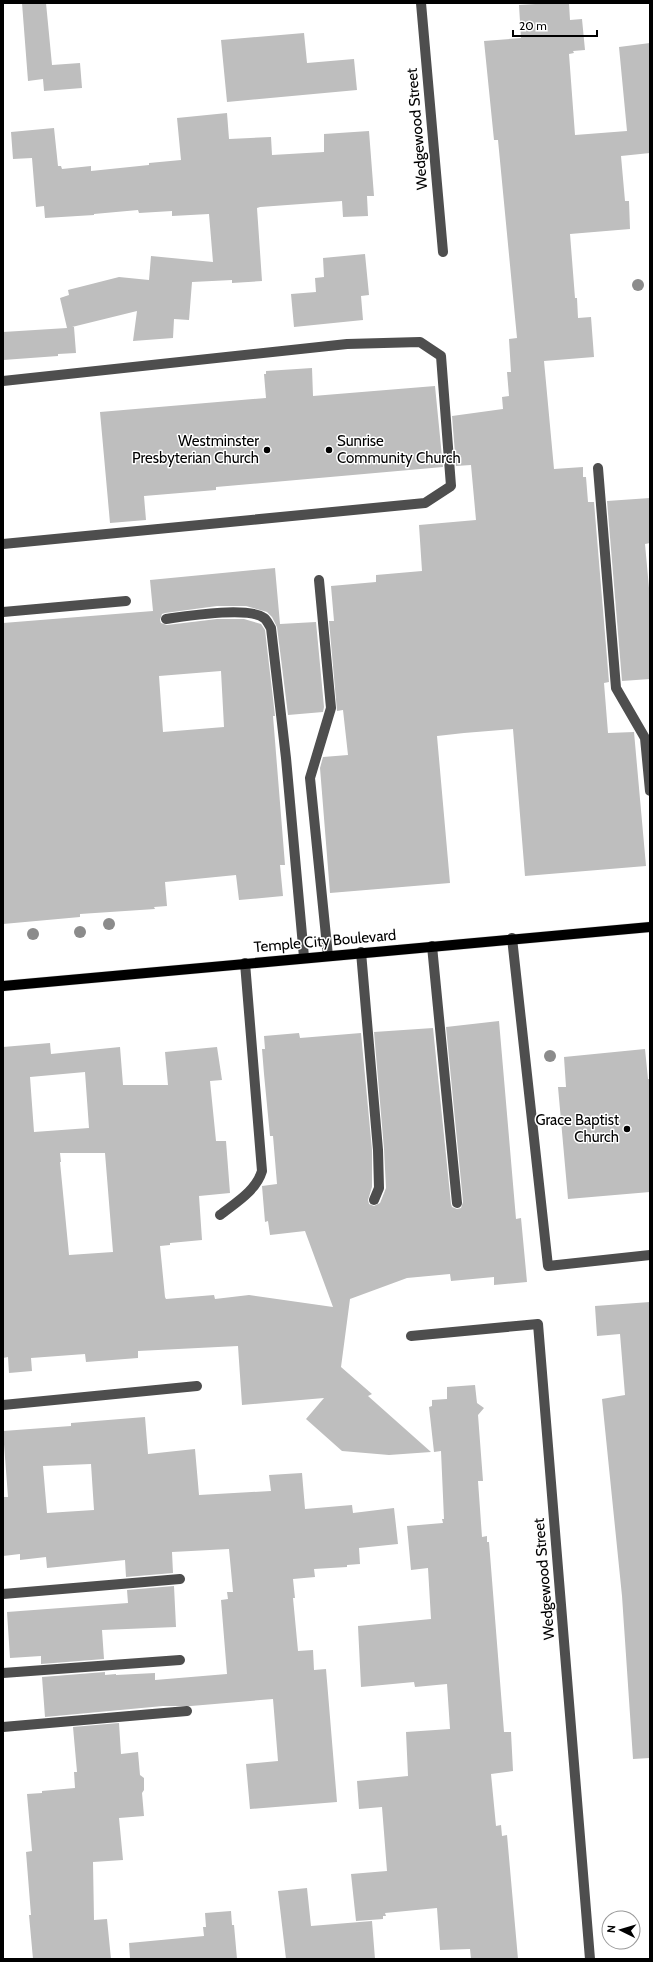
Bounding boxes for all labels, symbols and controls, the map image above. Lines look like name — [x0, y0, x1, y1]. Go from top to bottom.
scale bar — [513, 12, 597, 38]
text: 20 m — [519, 18, 547, 33]
street label: Wedgewood Street — [403, 67, 431, 191]
place label: Westminster Presbyterian Church — [132, 432, 259, 467]
place label: Sunrise Community Church — [337, 432, 461, 467]
marker: Westminster Presbyterian Church — [262, 445, 272, 455]
marker: Sunrise Community Church — [324, 445, 334, 455]
street label: Temple City Boulevard — [253, 926, 397, 956]
place label: Grace Baptist Church — [536, 1111, 619, 1146]
marker: Grace Baptist Church — [622, 1124, 632, 1134]
street label: Wedgewood Street — [530, 1517, 558, 1641]
north arrow — [601, 1910, 641, 1950]
text: N — [604, 1925, 618, 1934]

